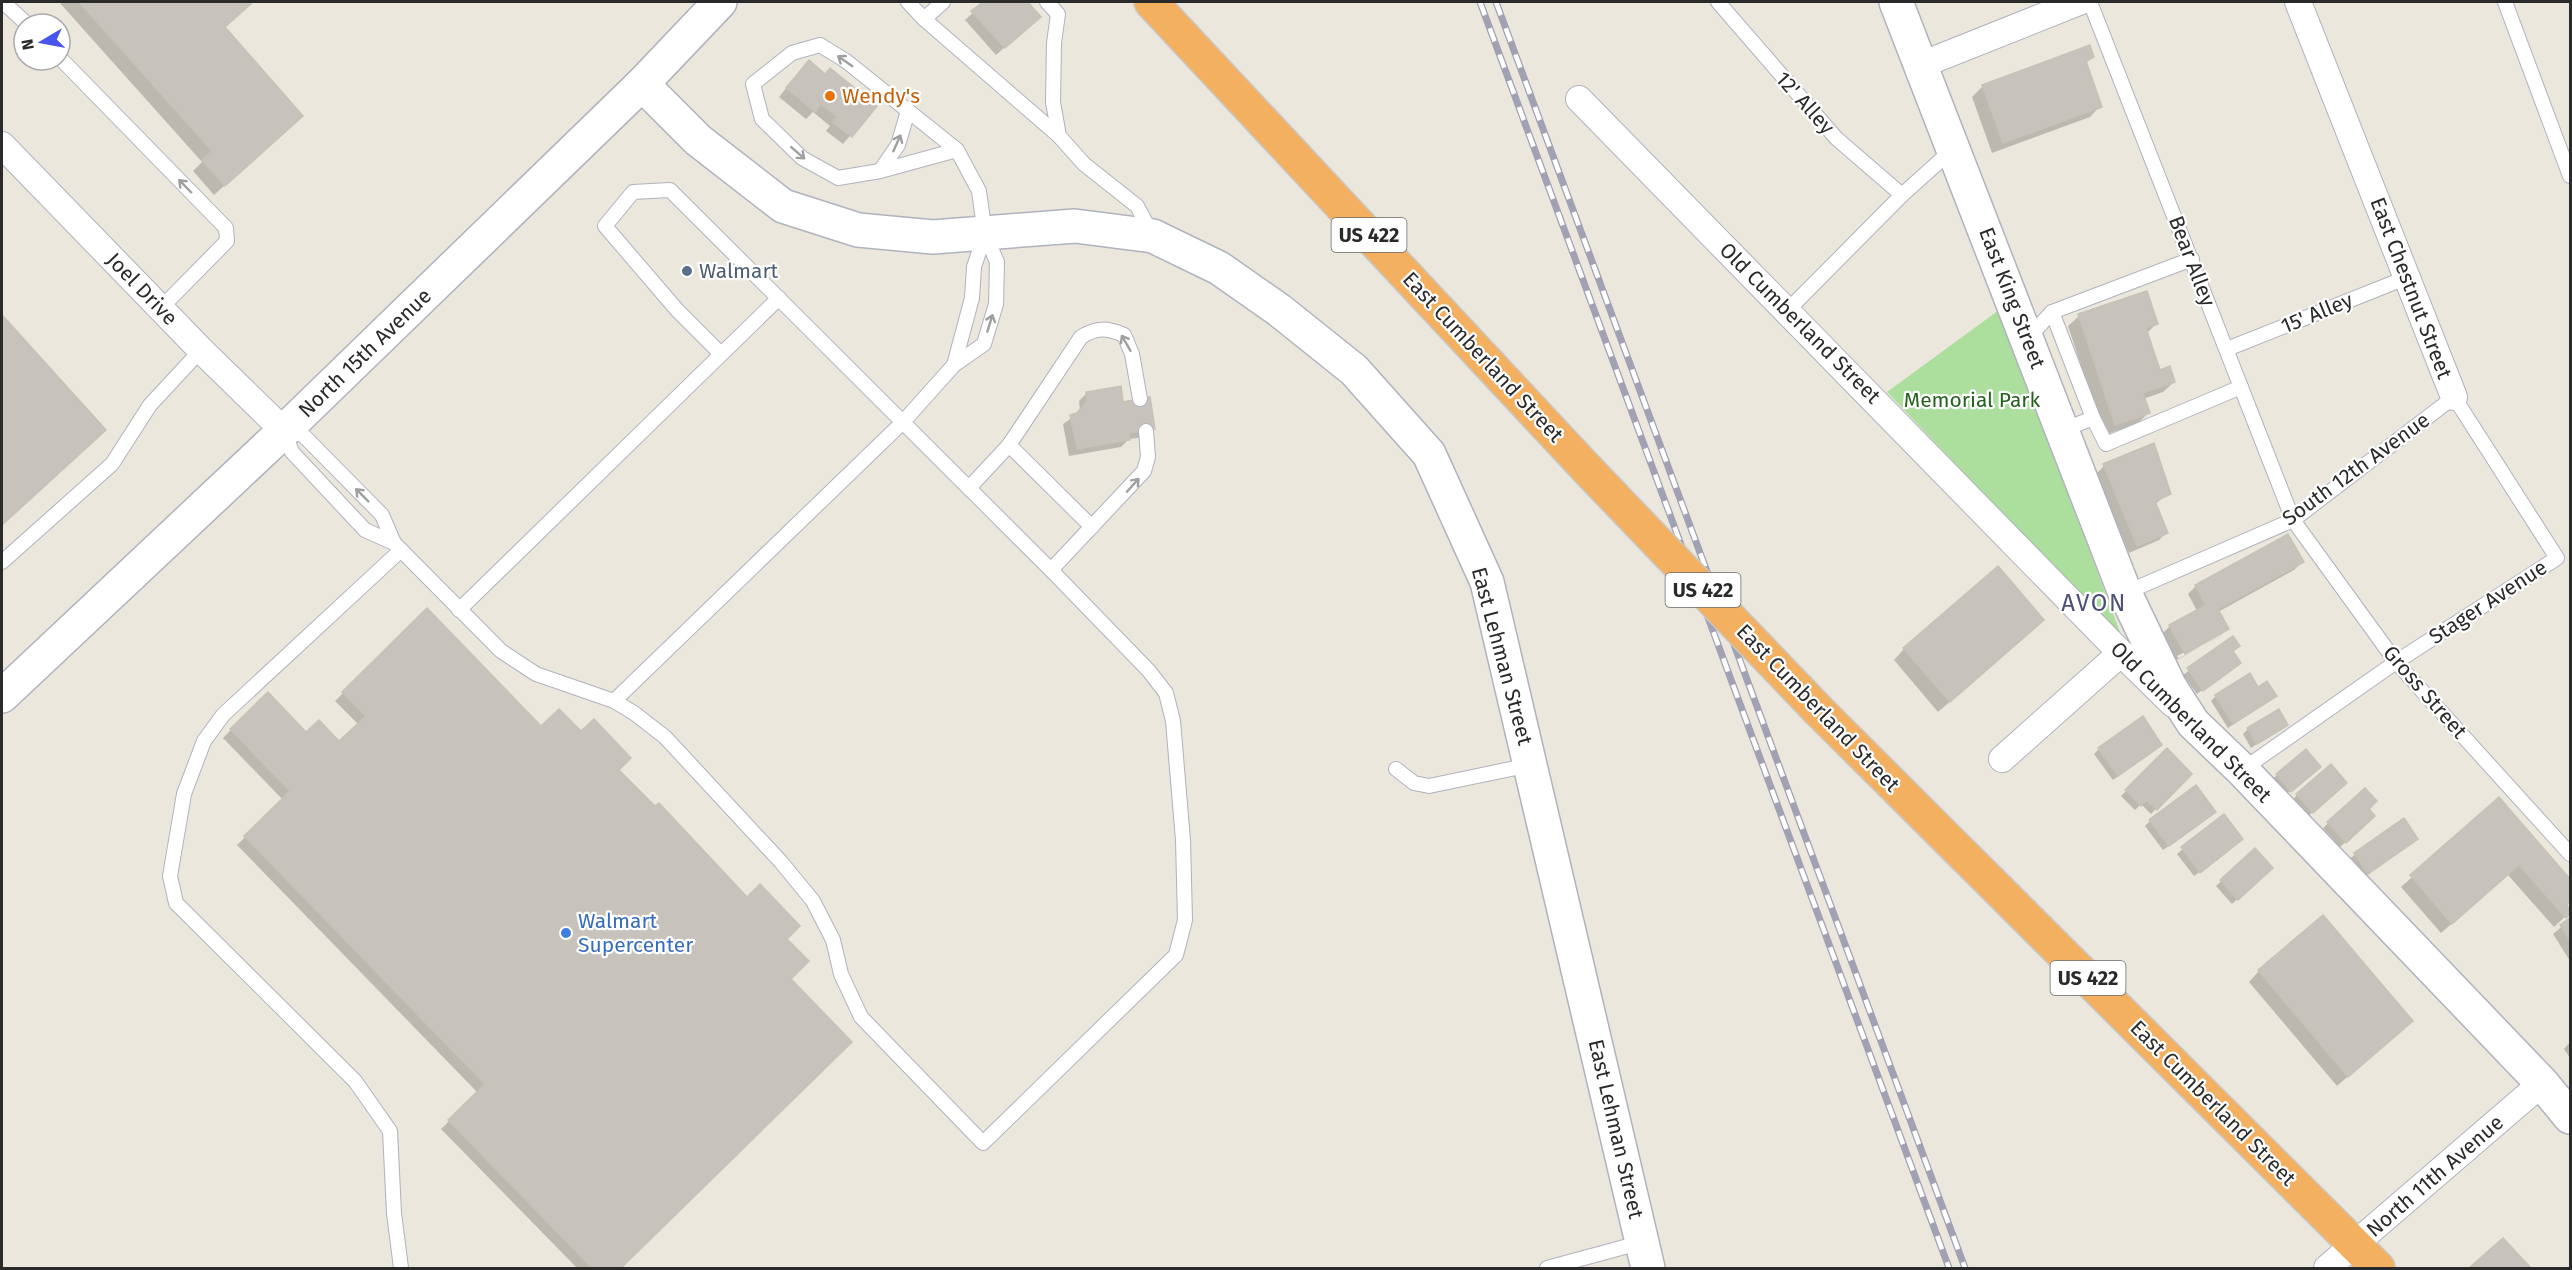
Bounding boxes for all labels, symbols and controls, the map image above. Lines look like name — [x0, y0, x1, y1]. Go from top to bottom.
north arrow — [12, 12, 72, 72]
text: N — [17, 38, 38, 51]
one-way arrow — [838, 55, 854, 67]
street label: 12' Alley — [1770, 66, 1840, 140]
place label: Wendy's — [842, 83, 920, 109]
marker: Wendy's — [823, 89, 837, 103]
one-way arrow — [892, 134, 903, 152]
one-way arrow — [790, 146, 805, 160]
one-way arrow — [178, 179, 192, 194]
street label: East Chestnut Street — [2364, 193, 2458, 383]
street label: Bear Alley — [2163, 212, 2221, 311]
road number: US 422 — [1332, 218, 1406, 252]
street label: East King Street — [1973, 224, 2051, 373]
street label: Old Cumberland Street — [1714, 237, 1886, 409]
street label: Joel Drive — [101, 247, 183, 331]
place label: Walmart — [699, 258, 779, 284]
marker: Walmart — [680, 264, 694, 278]
street label: East Cumberland Street — [1397, 266, 1569, 448]
street label: North 15th Avenue — [293, 283, 437, 423]
street label: 15' Alley — [2277, 287, 2357, 339]
one-way arrow — [985, 314, 996, 333]
one-way arrow — [1120, 335, 1132, 352]
park label: Memorial Park — [1904, 387, 2040, 413]
street label: South 12th Avenue — [2277, 407, 2435, 531]
one-way arrow — [1126, 478, 1140, 493]
one-way arrow — [355, 487, 370, 502]
street label: Stager Avenue — [2424, 554, 2552, 650]
street label: East Lehman Street — [1466, 564, 1538, 748]
road number: US 422 — [1666, 573, 1740, 607]
district label: AVON — [2061, 589, 2127, 617]
street label: East Cumberland Street — [1731, 619, 1905, 798]
street label: Old Cumberland Street — [2105, 636, 2277, 808]
street label: Gross Street — [2377, 640, 2473, 744]
place label: Walmart Supercenter — [578, 908, 693, 958]
marker: Walmart Supercenter — [559, 926, 573, 940]
road number: US 422 — [2050, 961, 2126, 995]
street label: East Cumberland Street — [2125, 1015, 2302, 1192]
street label: East Lehman Street — [1583, 1037, 1649, 1222]
street label: North 11th Avenue — [2361, 1109, 2509, 1243]

